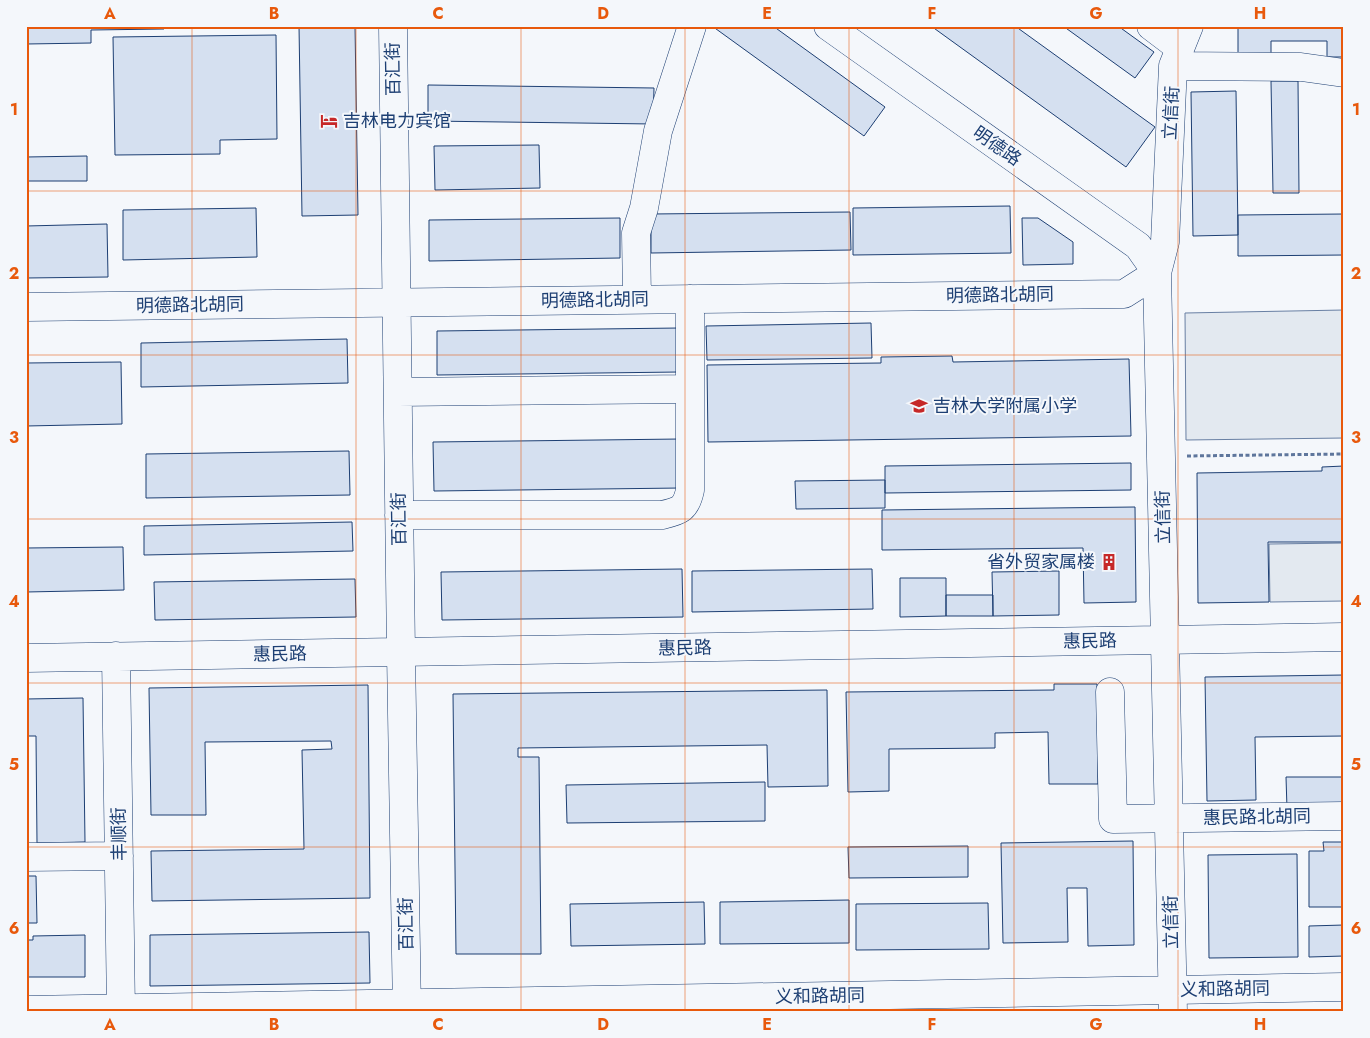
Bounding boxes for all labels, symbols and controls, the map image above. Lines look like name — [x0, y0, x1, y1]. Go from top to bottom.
text: A — [103, 2, 116, 25]
text: B — [269, 2, 279, 25]
text: C — [432, 2, 444, 25]
text: D — [597, 2, 609, 25]
text: E — [762, 2, 772, 25]
text: F — [928, 2, 936, 25]
text: G — [1089, 2, 1103, 25]
text: H — [1254, 2, 1266, 25]
street label: 百汇街 — [380, 42, 406, 96]
street label: 立信街 — [1157, 85, 1185, 141]
text: 1 — [10, 98, 18, 121]
text: 1 — [1352, 98, 1360, 121]
place label: 吉林电力宾馆 — [343, 108, 451, 134]
hotel icon: 吉林电力宾馆 — [319, 111, 339, 131]
street label: 明德路 — [967, 120, 1027, 172]
text: 2 — [9, 262, 19, 285]
text: 2 — [1351, 262, 1361, 285]
street label: 明德路北胡同 — [946, 281, 1054, 309]
street label: 明德路北胡同 — [541, 286, 649, 314]
street label: 明德路北胡同 — [136, 291, 244, 319]
place label: 吉林大学附属小学 — [933, 393, 1077, 419]
school or university icon: 吉林大学附属小学 — [909, 396, 929, 416]
text: 3 — [9, 426, 19, 449]
text: 3 — [1351, 426, 1361, 449]
street label: 立信街 — [1150, 490, 1176, 544]
street label: 百汇街 — [386, 492, 412, 546]
place label: 省外贸家属楼 — [987, 549, 1095, 575]
building icon: 省外贸家属楼 — [1099, 552, 1119, 572]
text: 4 — [8, 590, 20, 613]
text: 4 — [1350, 590, 1362, 613]
street label: 惠民路 — [1063, 628, 1117, 654]
street label: 惠民路 — [658, 635, 712, 661]
street label: 惠民路 — [253, 641, 307, 667]
text: 5 — [9, 753, 19, 776]
text: 5 — [1351, 753, 1361, 776]
street label: 惠民路北胡同 — [1203, 803, 1311, 831]
street label: 丰顺街 — [106, 807, 132, 861]
street label: 立信街 — [1158, 895, 1184, 949]
street label: 百汇街 — [393, 897, 419, 951]
text: 6 — [9, 917, 19, 940]
text: 6 — [1351, 917, 1361, 940]
street label: 义和路胡同 — [1180, 975, 1270, 1003]
street label: 义和路胡同 — [775, 982, 865, 1010]
text: A — [103, 1013, 116, 1036]
text: B — [269, 1013, 279, 1036]
text: C — [432, 1013, 444, 1036]
text: D — [597, 1013, 609, 1036]
text: E — [762, 1013, 772, 1036]
text: F — [928, 1013, 936, 1036]
text: G — [1089, 1013, 1103, 1036]
text: H — [1254, 1013, 1266, 1036]

